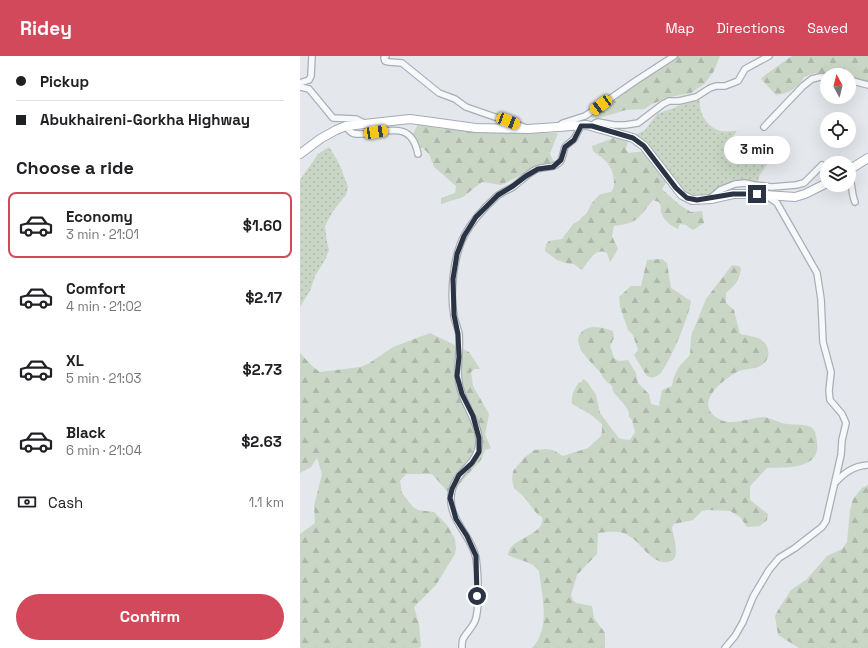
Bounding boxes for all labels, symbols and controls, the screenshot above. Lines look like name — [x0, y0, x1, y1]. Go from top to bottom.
text: Ridey — [20, 16, 72, 41]
text: Map — [665, 19, 695, 37]
text: Directions — [717, 19, 785, 37]
text: Saved — [807, 19, 848, 37]
north arrow — [820, 68, 856, 104]
map controls — [820, 68, 856, 192]
text: Pickup — [40, 72, 89, 91]
car — [588, 93, 614, 117]
text: Abukhaireni-Gorkha Highway — [40, 110, 250, 129]
car — [495, 111, 521, 131]
button: locate — [820, 112, 856, 148]
car — [363, 124, 389, 140]
callout: 3 min — [724, 136, 790, 164]
text: 3 min — [740, 141, 774, 158]
text: Choose a ride — [16, 156, 134, 179]
button: layers — [820, 156, 856, 192]
route end — [748, 185, 766, 203]
icon: car — [18, 207, 54, 243]
text: Economy — [66, 207, 133, 226]
text: $1.60 — [243, 216, 282, 235]
text: 3 min · 21:01 — [66, 226, 139, 243]
icon: car — [18, 279, 54, 315]
text: Comfort — [66, 279, 126, 298]
text: $2.17 — [245, 288, 282, 307]
text: 4 min · 21:02 — [66, 298, 142, 315]
icon: car — [18, 351, 54, 387]
text: XL — [66, 351, 84, 370]
text: $2.73 — [243, 360, 282, 379]
text: 5 min · 21:03 — [66, 370, 141, 387]
icon: car — [18, 423, 54, 459]
text: Black — [66, 423, 106, 442]
text: $2.63 — [241, 432, 282, 451]
text: 6 min · 21:04 — [66, 442, 142, 459]
icon: cash — [16, 491, 38, 513]
text: Cash — [48, 493, 83, 512]
text: 1.1 km — [249, 494, 284, 511]
route start — [468, 587, 486, 605]
button: Confirm — [16, 594, 284, 640]

